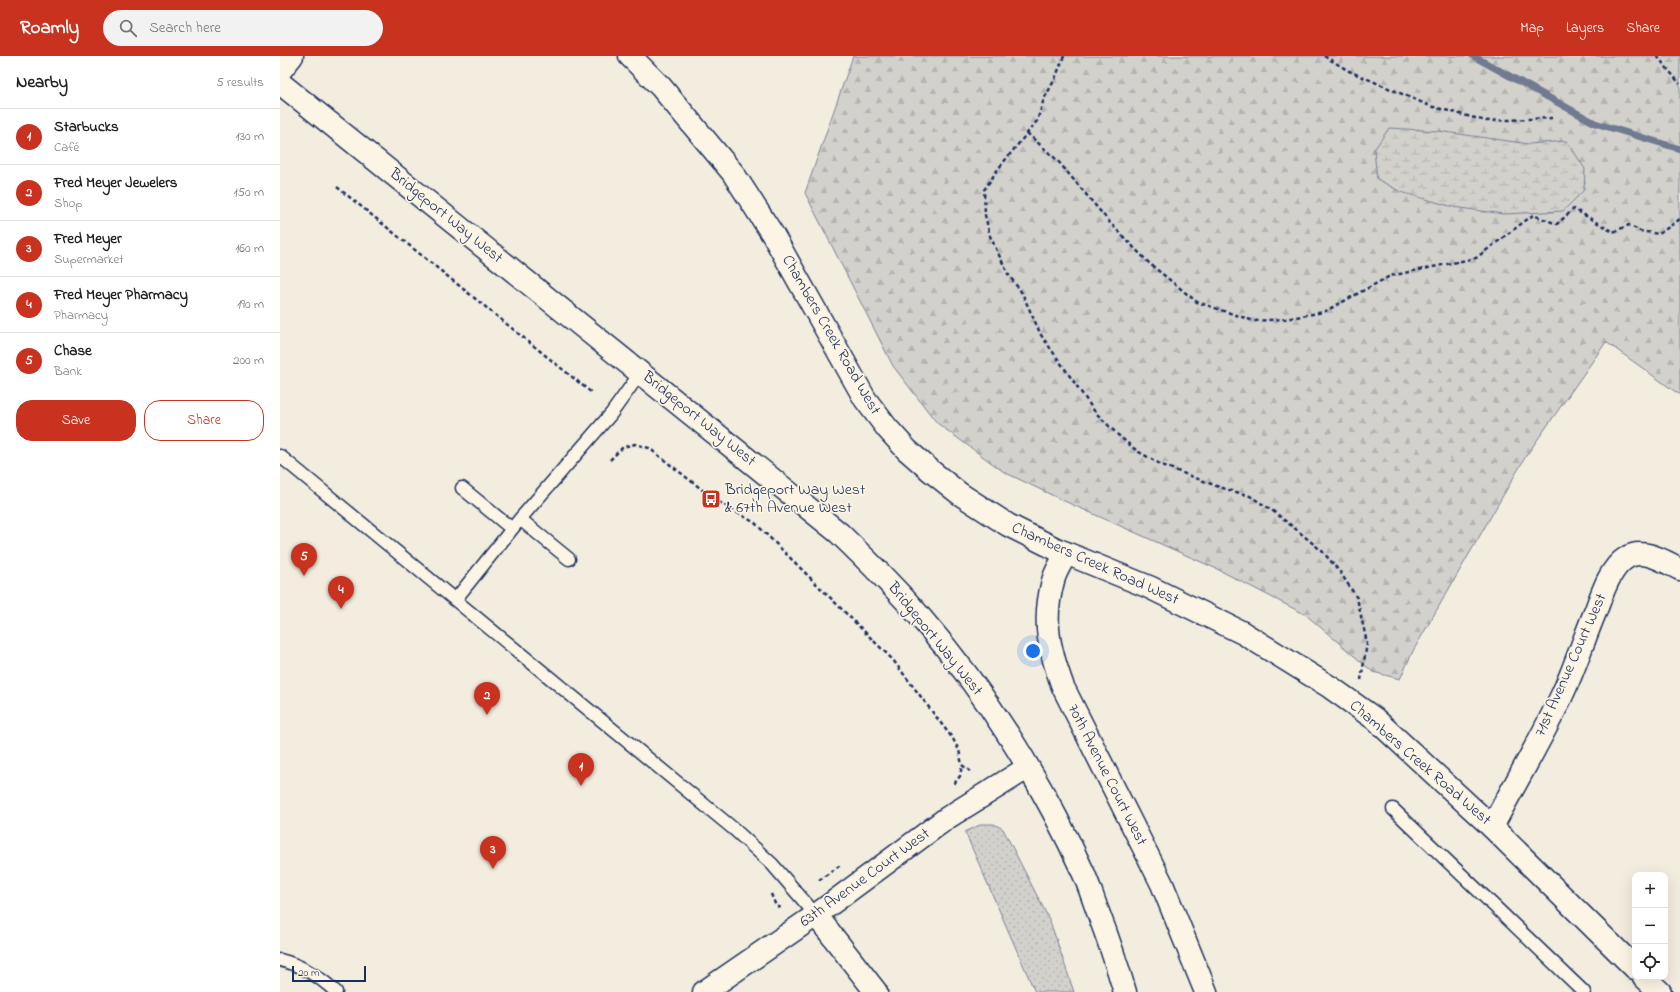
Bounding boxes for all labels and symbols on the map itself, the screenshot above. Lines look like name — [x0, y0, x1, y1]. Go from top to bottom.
street label: Bridgeport Way West — [383, 162, 509, 270]
street label: Chambers Creek Road West — [775, 251, 887, 420]
street label: Bridgeport Way West — [636, 365, 762, 473]
place label: Bridgeport Way West & 67th Avenue West — [724, 478, 866, 520]
bus stop icon: Bridgeport Way West & 67th Avenue West — [700, 488, 722, 510]
street label: Chambers Creek Road West — [1007, 516, 1183, 612]
pin: 5 — [291, 543, 317, 576]
pin: 4 — [328, 576, 354, 609]
street label: Bridgeport Way West — [881, 576, 989, 702]
street label: 71st Avenue Court West — [1529, 589, 1614, 741]
your location — [1023, 641, 1043, 661]
pin: 2 — [474, 682, 500, 715]
street label: Chambers Creek Road West — [1344, 695, 1497, 832]
street label: 70th Avenue Court West — [1061, 700, 1153, 850]
pin: 1 — [568, 753, 594, 786]
street label: 63th Avenue Court West — [795, 822, 936, 934]
pin: 3 — [480, 836, 506, 869]
scale bar — [292, 964, 366, 983]

